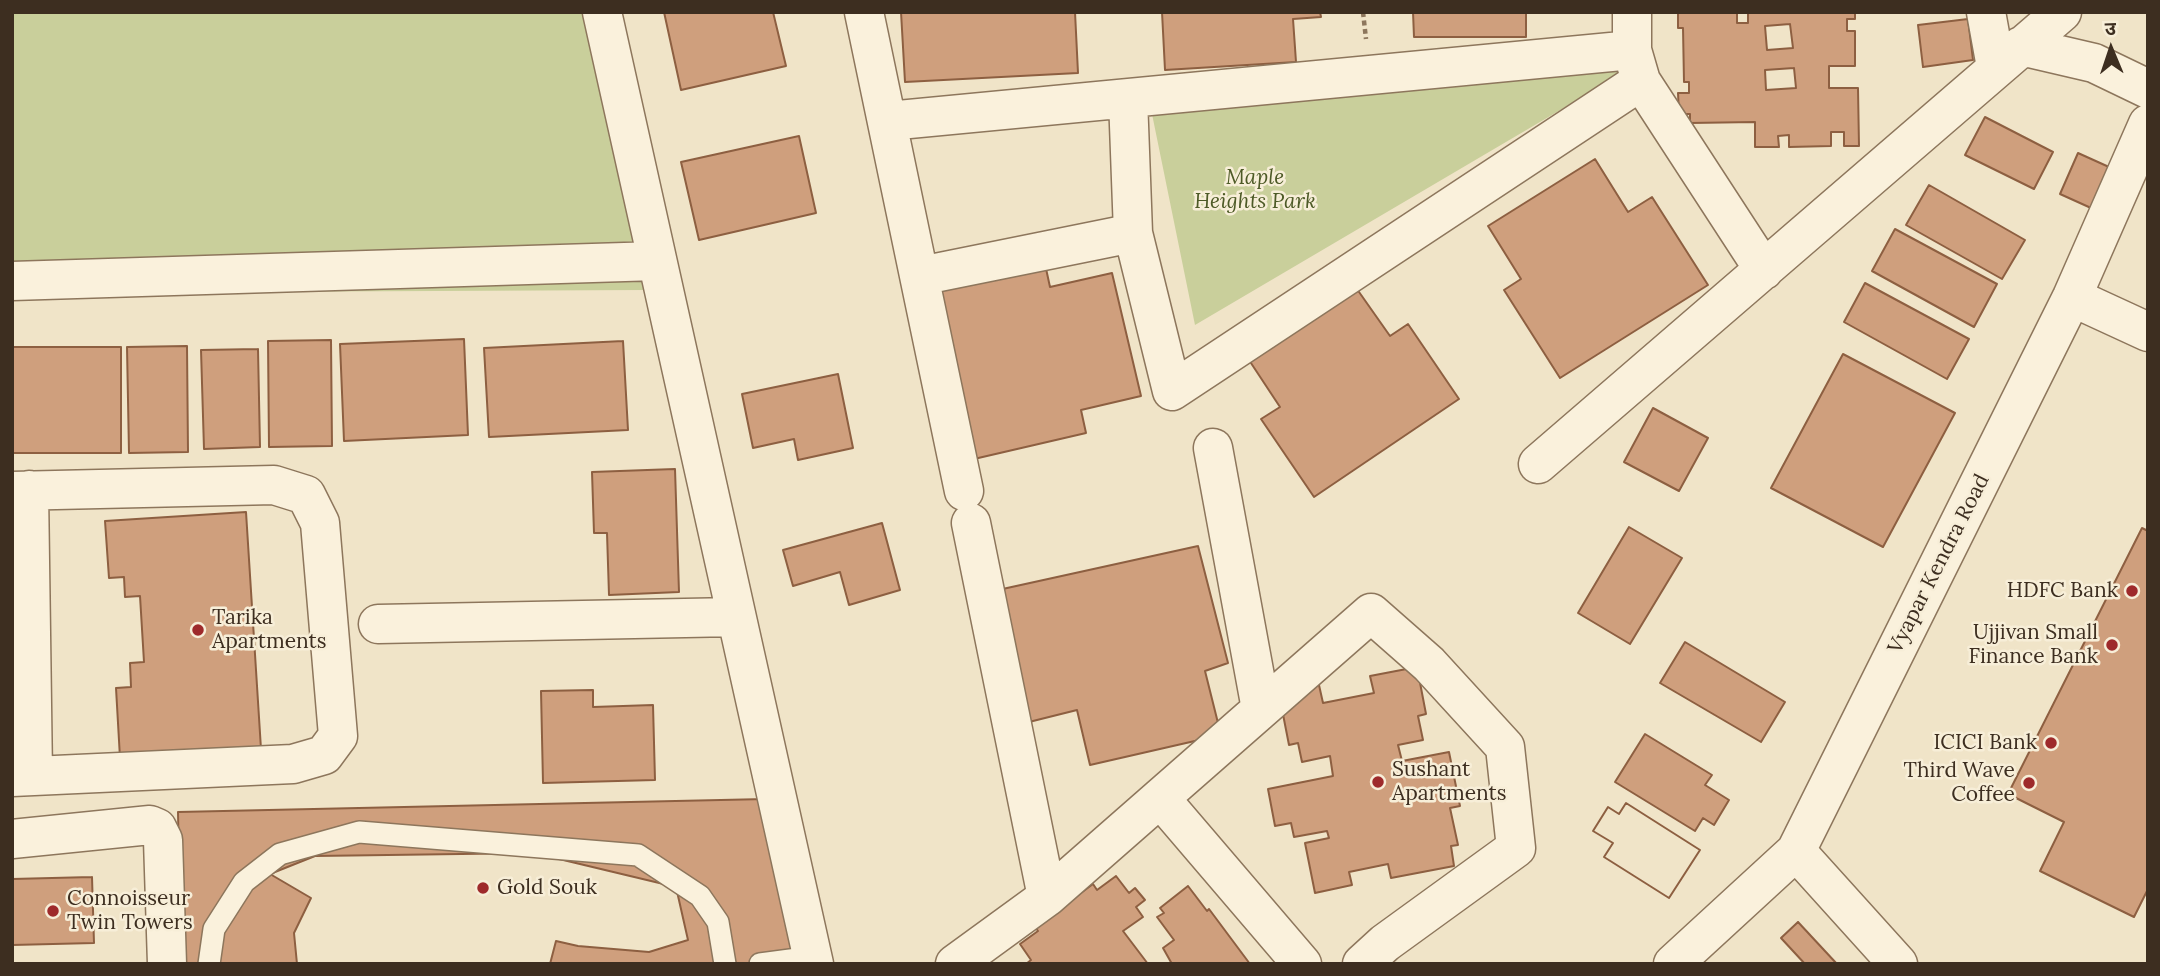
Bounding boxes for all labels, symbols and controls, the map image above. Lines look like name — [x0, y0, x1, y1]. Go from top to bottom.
north arrow — [2076, 14, 2146, 84]
text: उ — [2104, 16, 2116, 40]
park label: Maple Heights Park — [1194, 165, 1316, 215]
street label: Vyapar Kendra Road — [1883, 470, 1995, 658]
place label: HDFC Bank — [2007, 578, 2118, 604]
marker: HDFC Bank — [2124, 583, 2140, 599]
place label: Tarika Apartments — [212, 605, 326, 655]
place label: Ujjivan Small Finance Bank — [1968, 620, 2098, 670]
marker: Tarika Apartments — [190, 622, 206, 638]
marker: Ujjivan Small Finance Bank — [2104, 637, 2120, 653]
place label: ICICI Bank — [1933, 730, 2037, 756]
marker: ICICI Bank — [2043, 735, 2059, 751]
place label: Sushant Apartments — [1392, 757, 1506, 807]
place label: Third Wave Coffee — [1904, 758, 2015, 808]
marker: Sushant Apartments — [1370, 774, 1386, 790]
marker: Third Wave Coffee — [2021, 775, 2037, 791]
place label: Gold Souk — [497, 875, 597, 901]
marker: Gold Souk — [475, 880, 491, 896]
place label: Connoisseur Twin Towers — [67, 886, 193, 936]
marker: Connoisseur Twin Towers — [45, 903, 61, 919]

